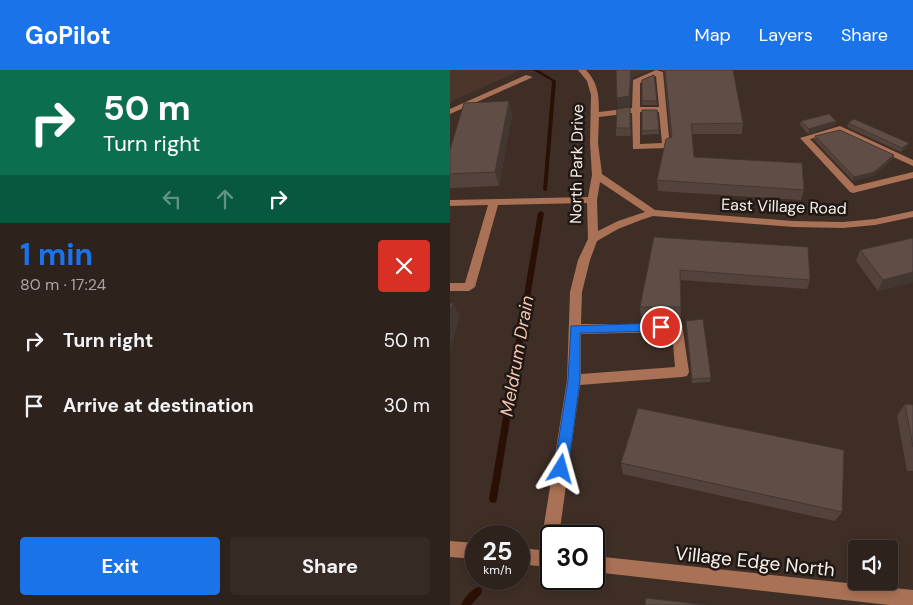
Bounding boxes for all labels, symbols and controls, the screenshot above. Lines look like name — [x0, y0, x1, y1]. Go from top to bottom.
text: GoPilot — [25, 20, 111, 51]
text: Map — [695, 23, 731, 47]
text: Layers — [759, 23, 813, 47]
text: Share — [841, 23, 888, 47]
text: 50 m — [103, 85, 191, 131]
icon: right — [20, 90, 85, 155]
street label: North Park Drive — [565, 104, 588, 224]
text: Turn right — [103, 129, 200, 158]
icon: left — [158, 185, 186, 213]
icon: ahead — [211, 185, 239, 213]
icon: right — [264, 185, 292, 213]
street label: East Village Road — [721, 194, 847, 219]
text: 1 min — [20, 235, 93, 274]
button: close — [378, 240, 430, 292]
text: 80 m · 17:24 — [20, 274, 106, 295]
water label: Meldrum Drain — [495, 294, 539, 418]
pin — [640, 306, 682, 348]
icon: arrive — [647, 313, 675, 341]
icon: right — [20, 327, 48, 355]
text: Turn right — [63, 328, 153, 353]
text: 50 m — [383, 328, 430, 353]
icon: arrive — [20, 392, 48, 420]
text: Arrive at destination — [63, 393, 254, 418]
text: 30 m — [384, 393, 430, 418]
position arrow — [534, 442, 586, 494]
speed limit sign: 30 — [540, 525, 605, 590]
text: 25 — [483, 535, 512, 568]
button: Exit — [20, 537, 220, 595]
button: Share — [230, 537, 430, 595]
map controls — [848, 540, 898, 590]
button: sound — [848, 540, 898, 590]
street label: Village Edge North — [674, 541, 836, 582]
text: km/h — [483, 562, 512, 578]

